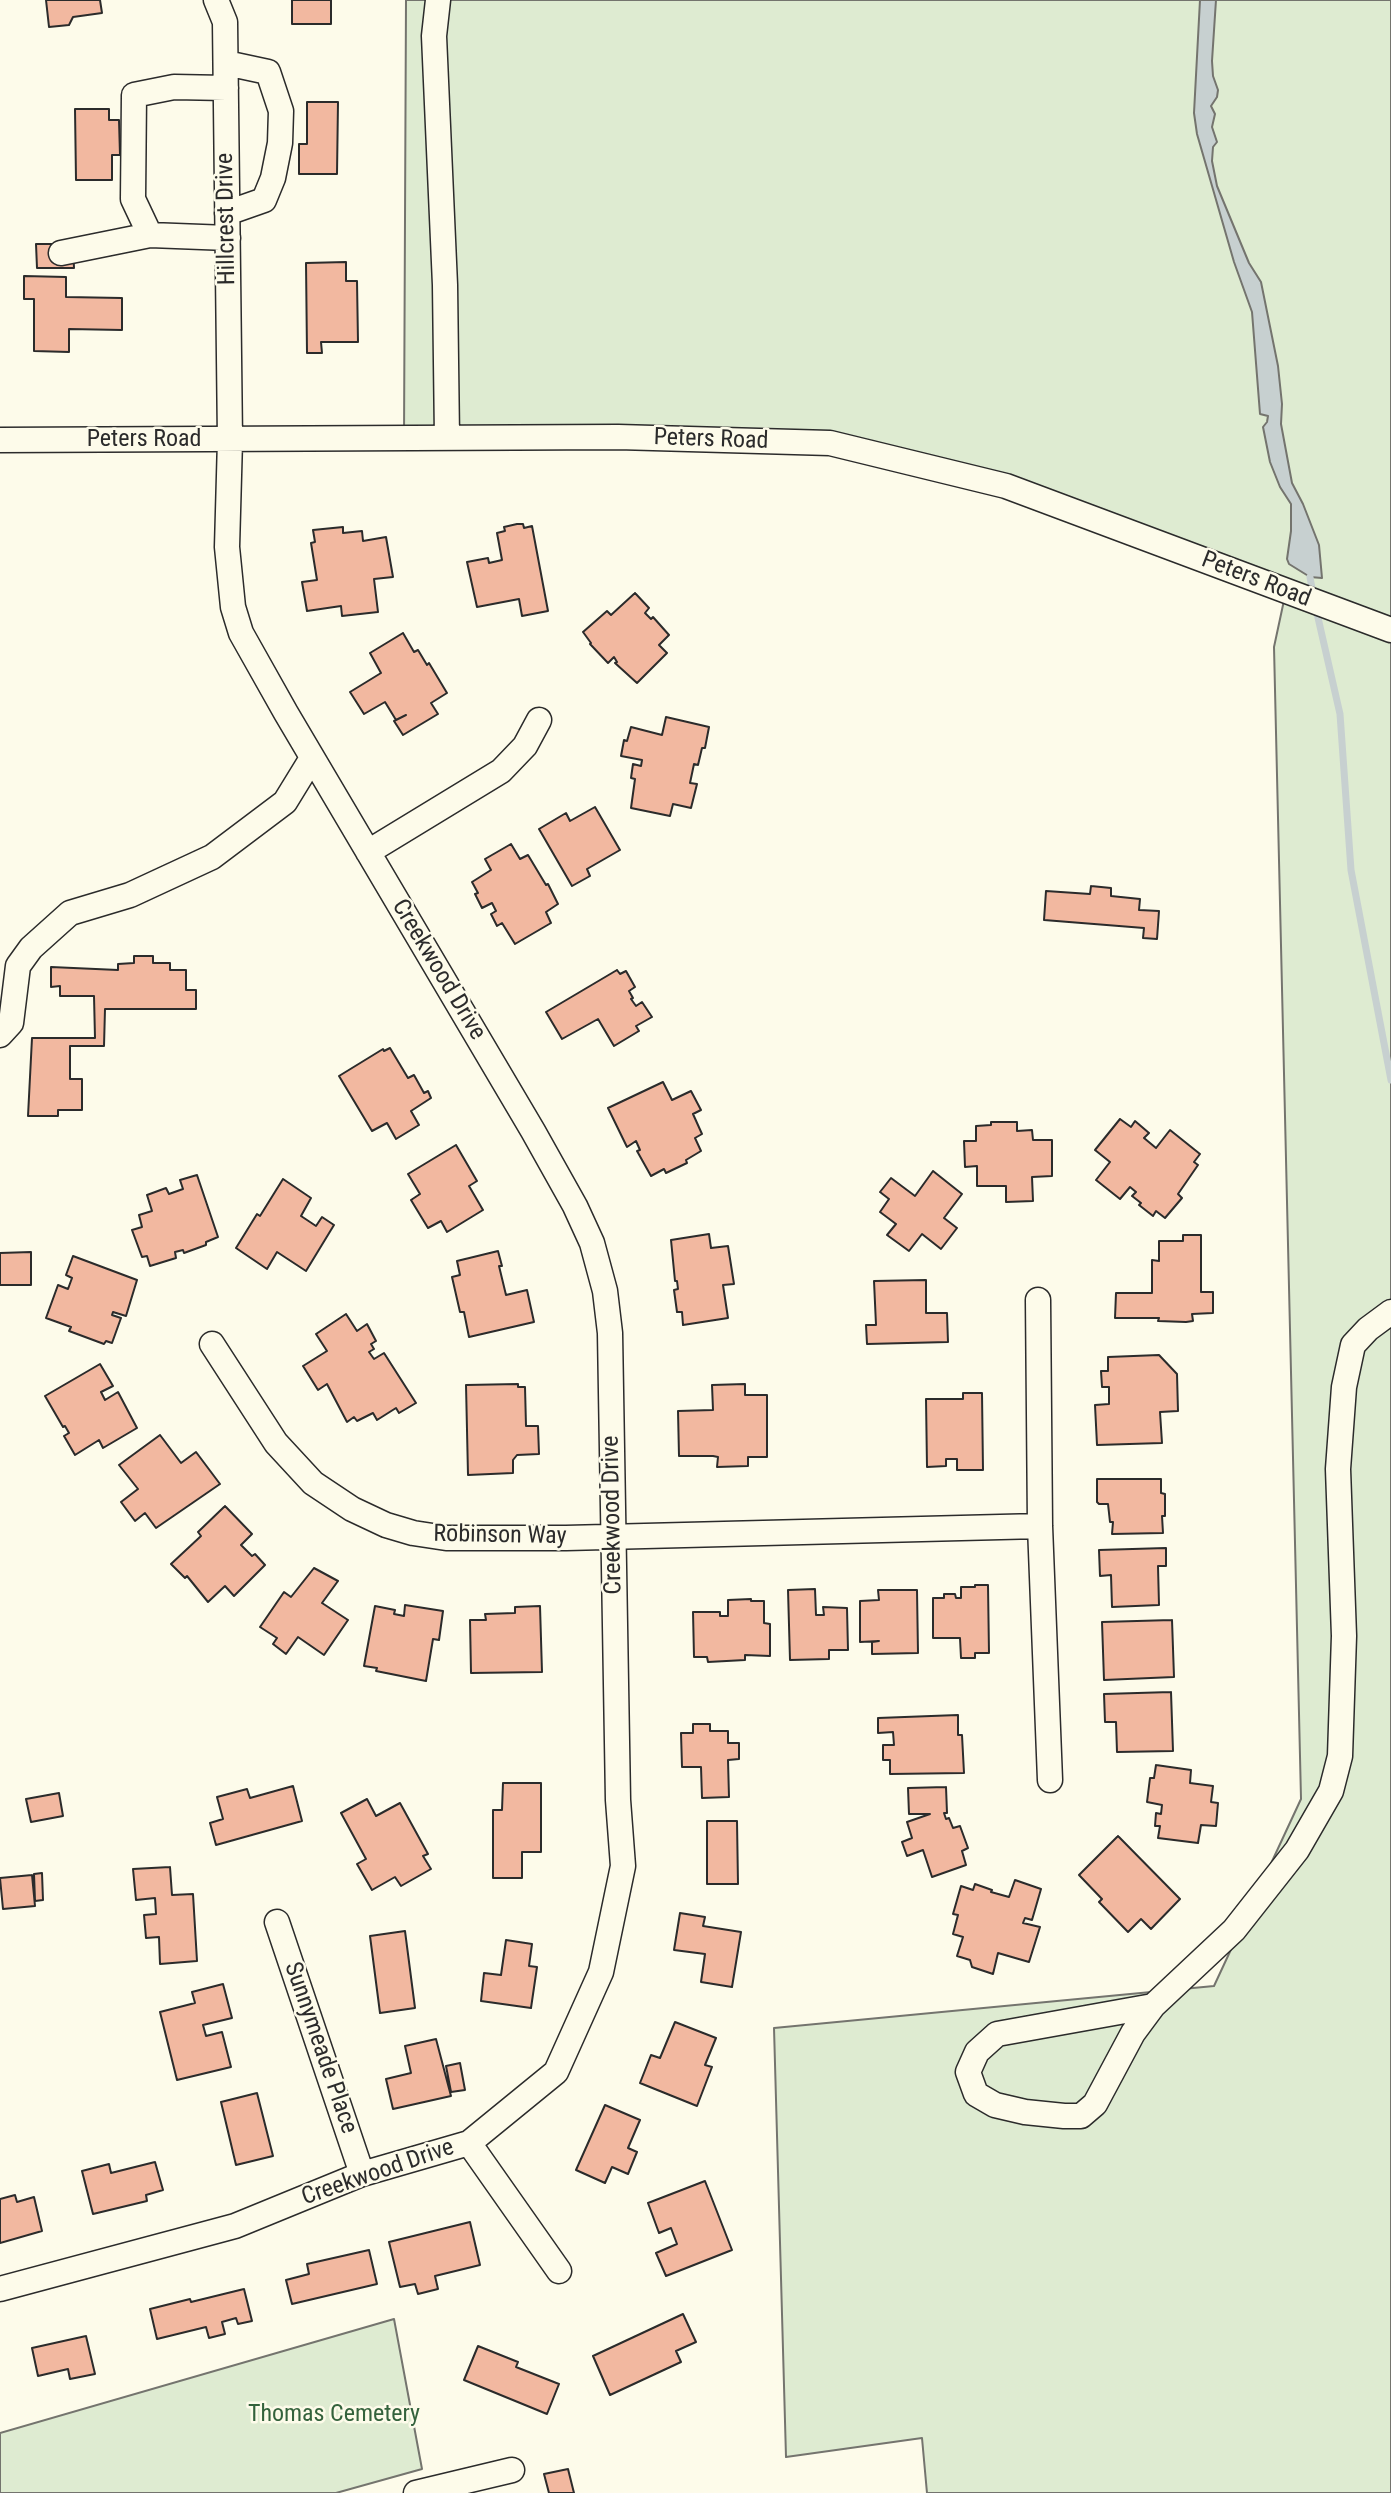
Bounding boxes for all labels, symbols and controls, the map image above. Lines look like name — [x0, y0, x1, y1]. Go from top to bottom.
street label: Hillcrest Drive — [211, 153, 243, 285]
street label: Peters Road — [653, 424, 769, 456]
street label: Peters Road — [87, 426, 201, 454]
street label: Peters Road — [1197, 546, 1315, 614]
street label: Creekwood Drive — [385, 894, 491, 1046]
street label: Creekwood Drive — [597, 1435, 629, 1595]
street label: Robinson Way — [433, 1520, 567, 1552]
street label: Sunnymeade Place — [277, 1958, 363, 2138]
street label: Creekwood Drive — [298, 2134, 458, 2212]
park label: Thomas Cemetery — [248, 2401, 420, 2429]

